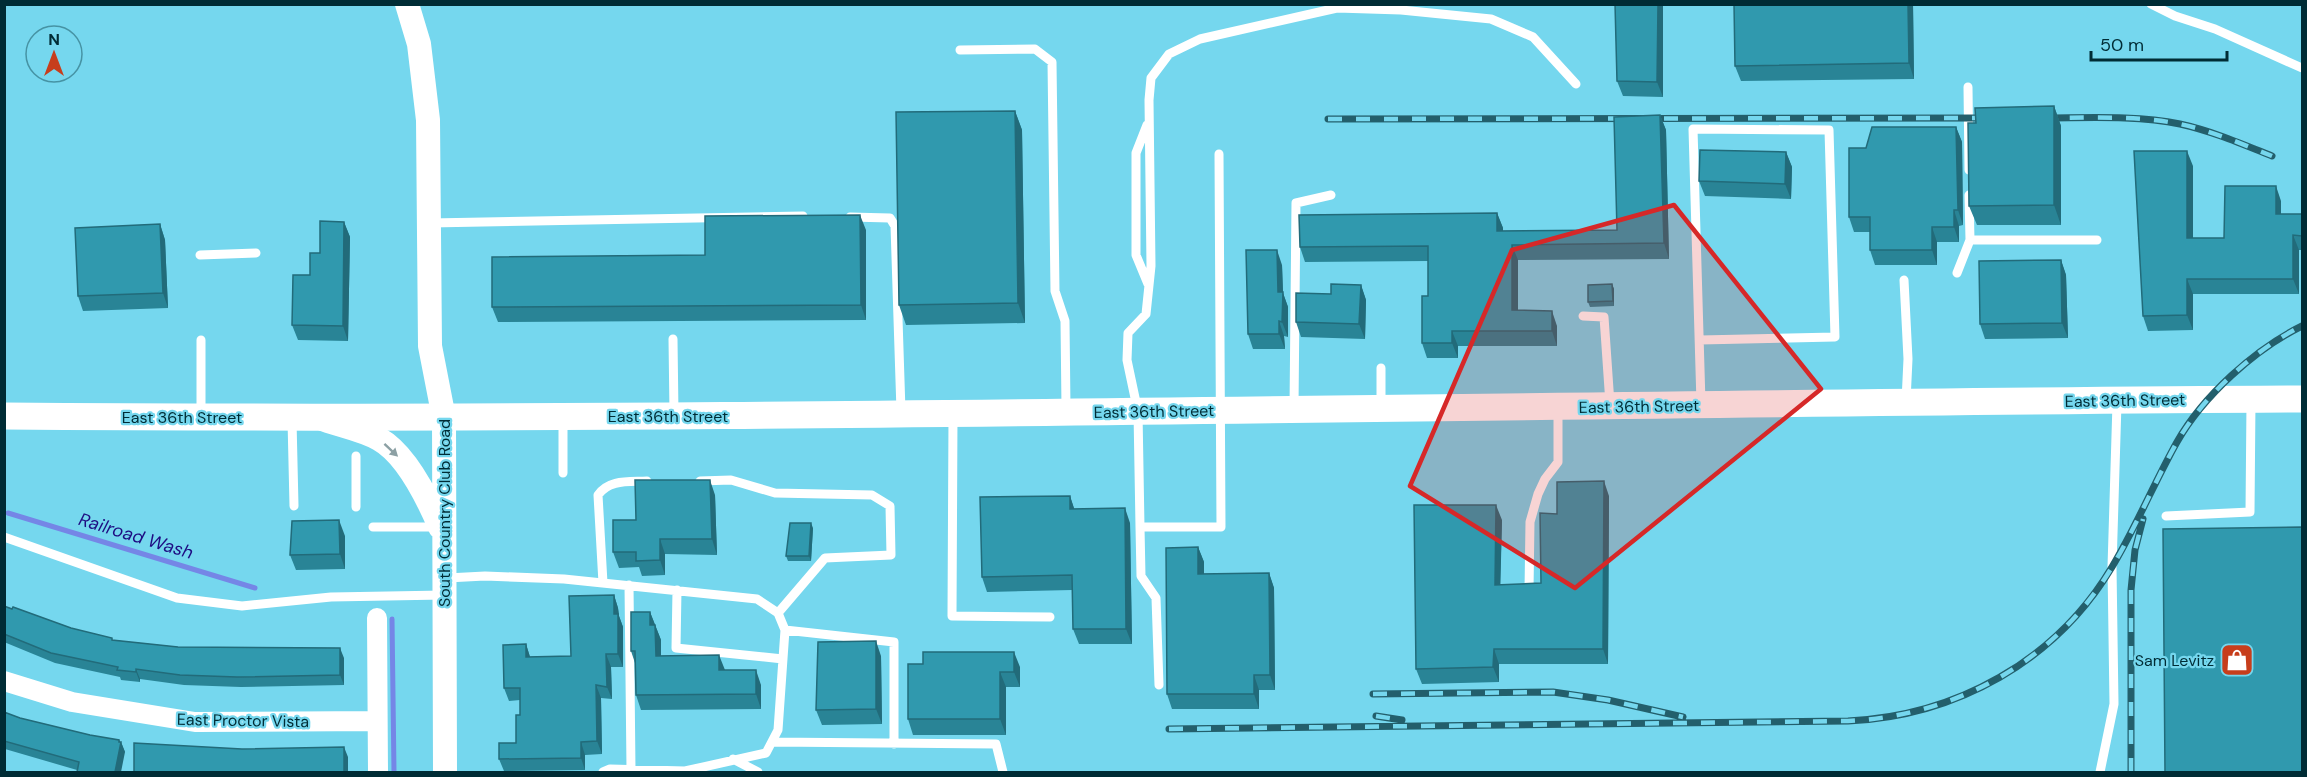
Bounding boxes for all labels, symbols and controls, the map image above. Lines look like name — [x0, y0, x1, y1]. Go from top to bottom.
north arrow — [24, 24, 84, 84]
scale bar — [2091, 24, 2228, 62]
text: N — [48, 29, 60, 50]
text: 50 m — [2100, 33, 2144, 57]
street label: East 36th Street — [2065, 389, 2185, 412]
street label: East 36th Street — [1579, 395, 1699, 418]
street label: East 36th Street — [1094, 400, 1214, 423]
street label: East 36th Street — [608, 406, 728, 427]
street label: East 36th Street — [122, 407, 242, 428]
street label: South Country Club Road — [434, 419, 455, 607]
one-way arrow — [383, 443, 398, 457]
water label: Railroad Wash — [76, 507, 196, 565]
shop icon: Sam Levitz — [2219, 642, 2255, 678]
place label: Sam Levitz — [2135, 650, 2214, 671]
street label: East Proctor Vista — [177, 709, 309, 732]

